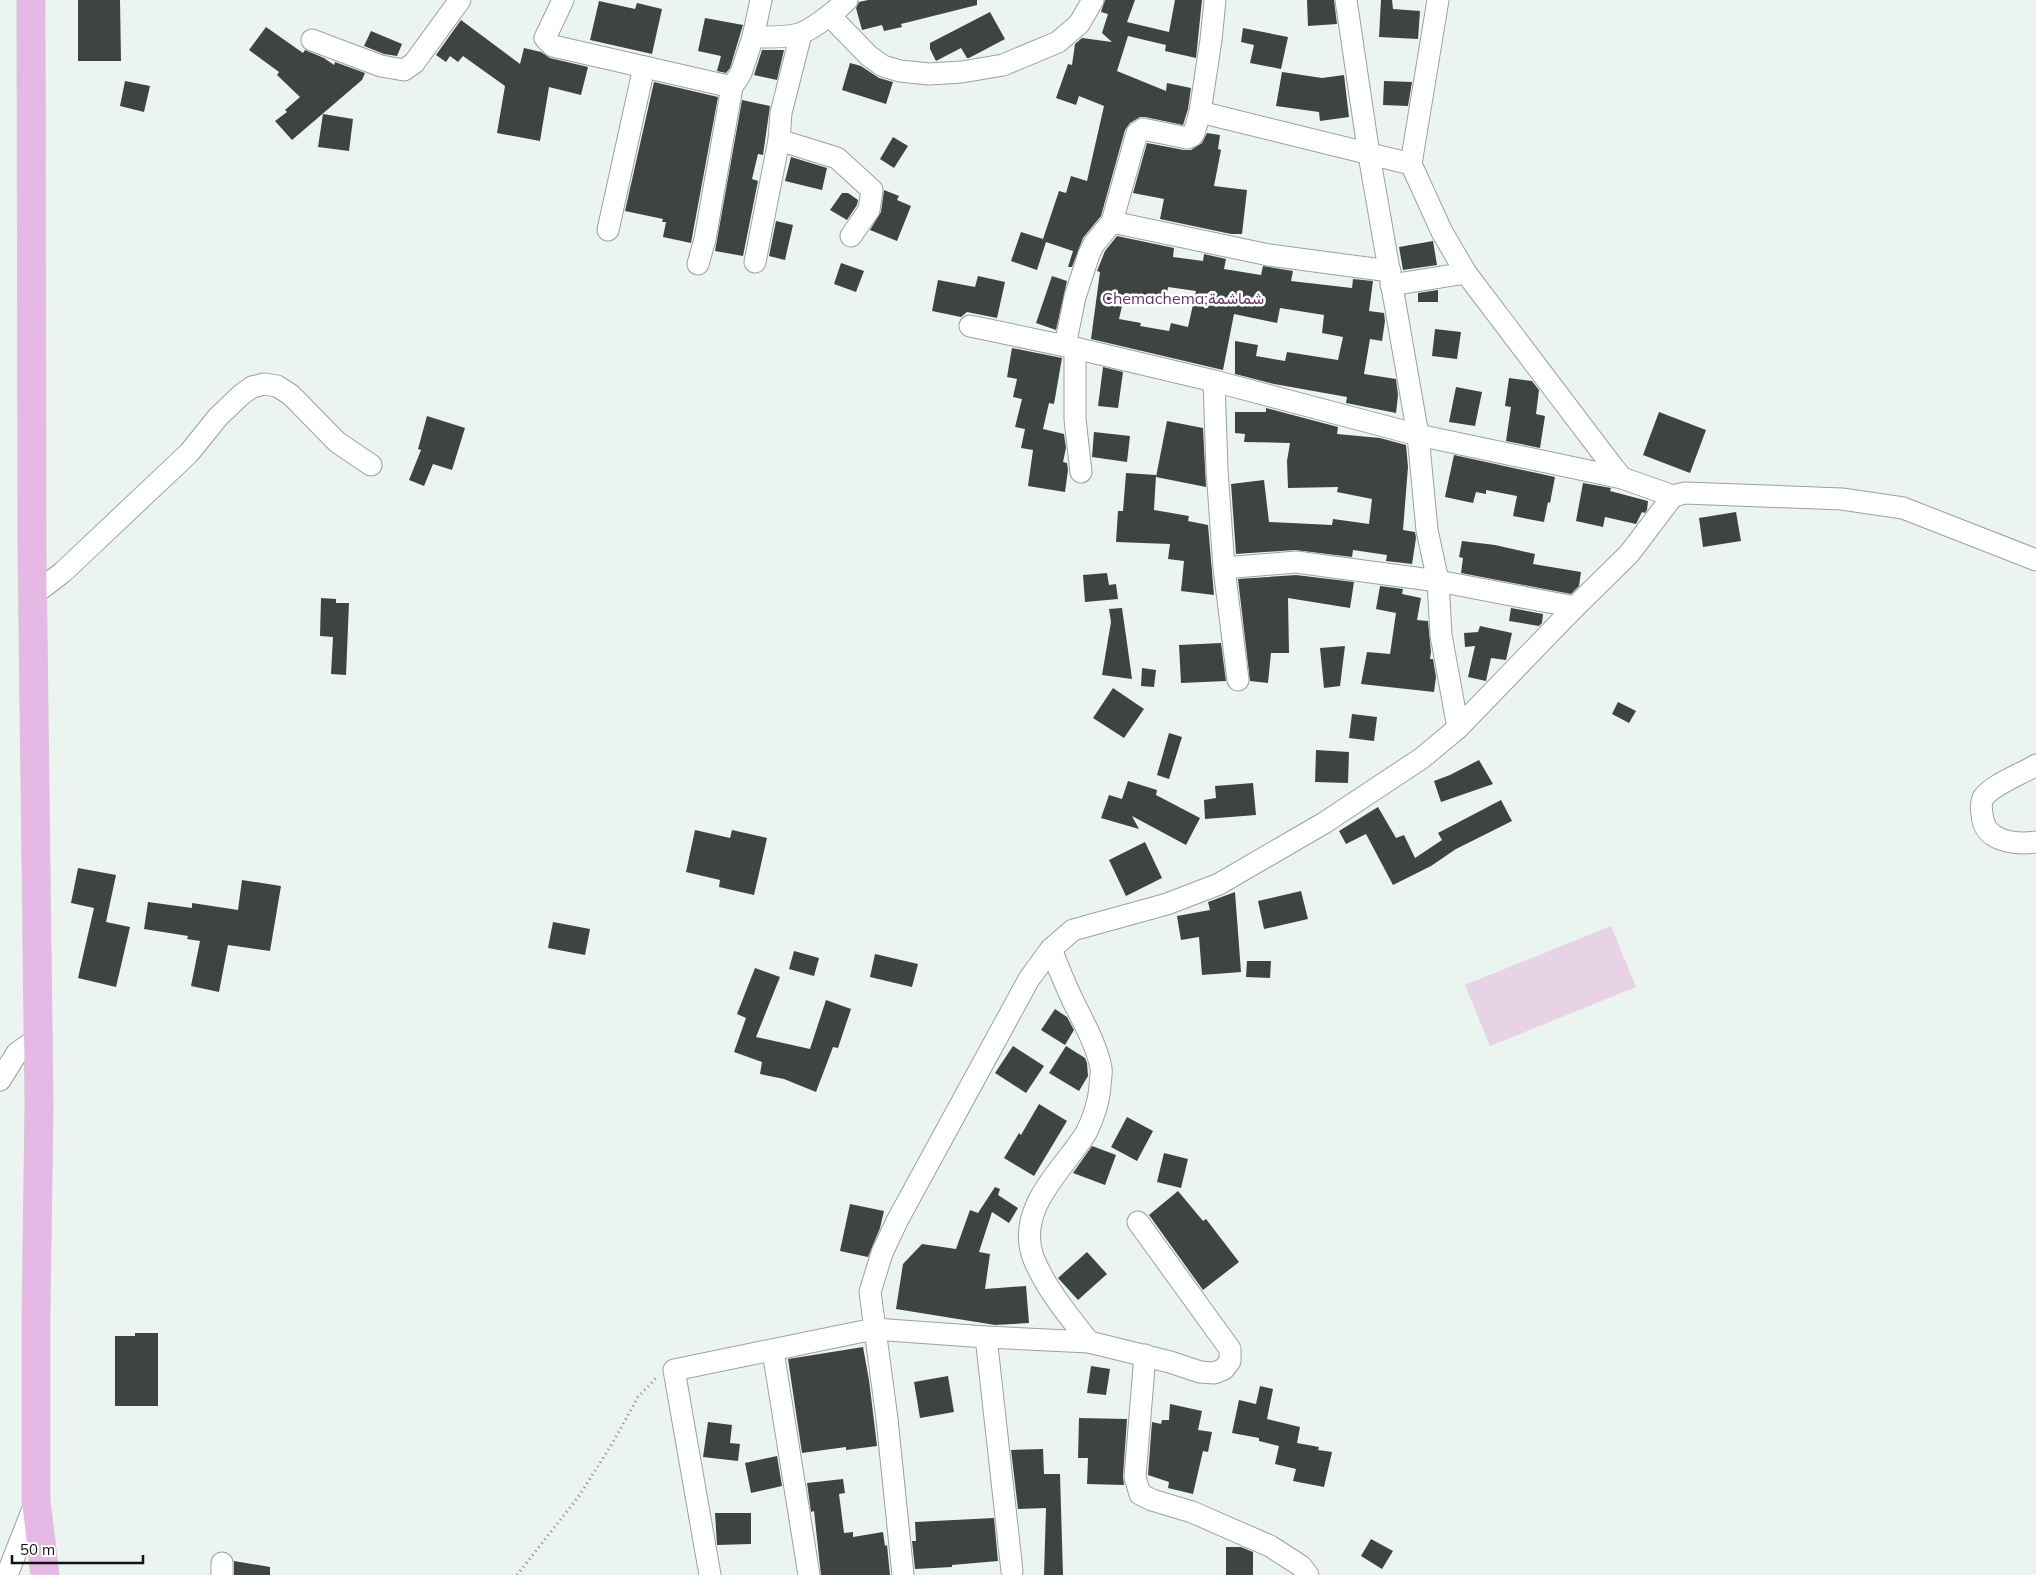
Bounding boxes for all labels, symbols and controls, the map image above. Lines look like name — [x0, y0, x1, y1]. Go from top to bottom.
district label: Chemachema;شماشمة — [1102, 288, 1264, 308]
scale bar — [12, 1532, 144, 1564]
text: 50 m — [20, 1540, 55, 1559]

